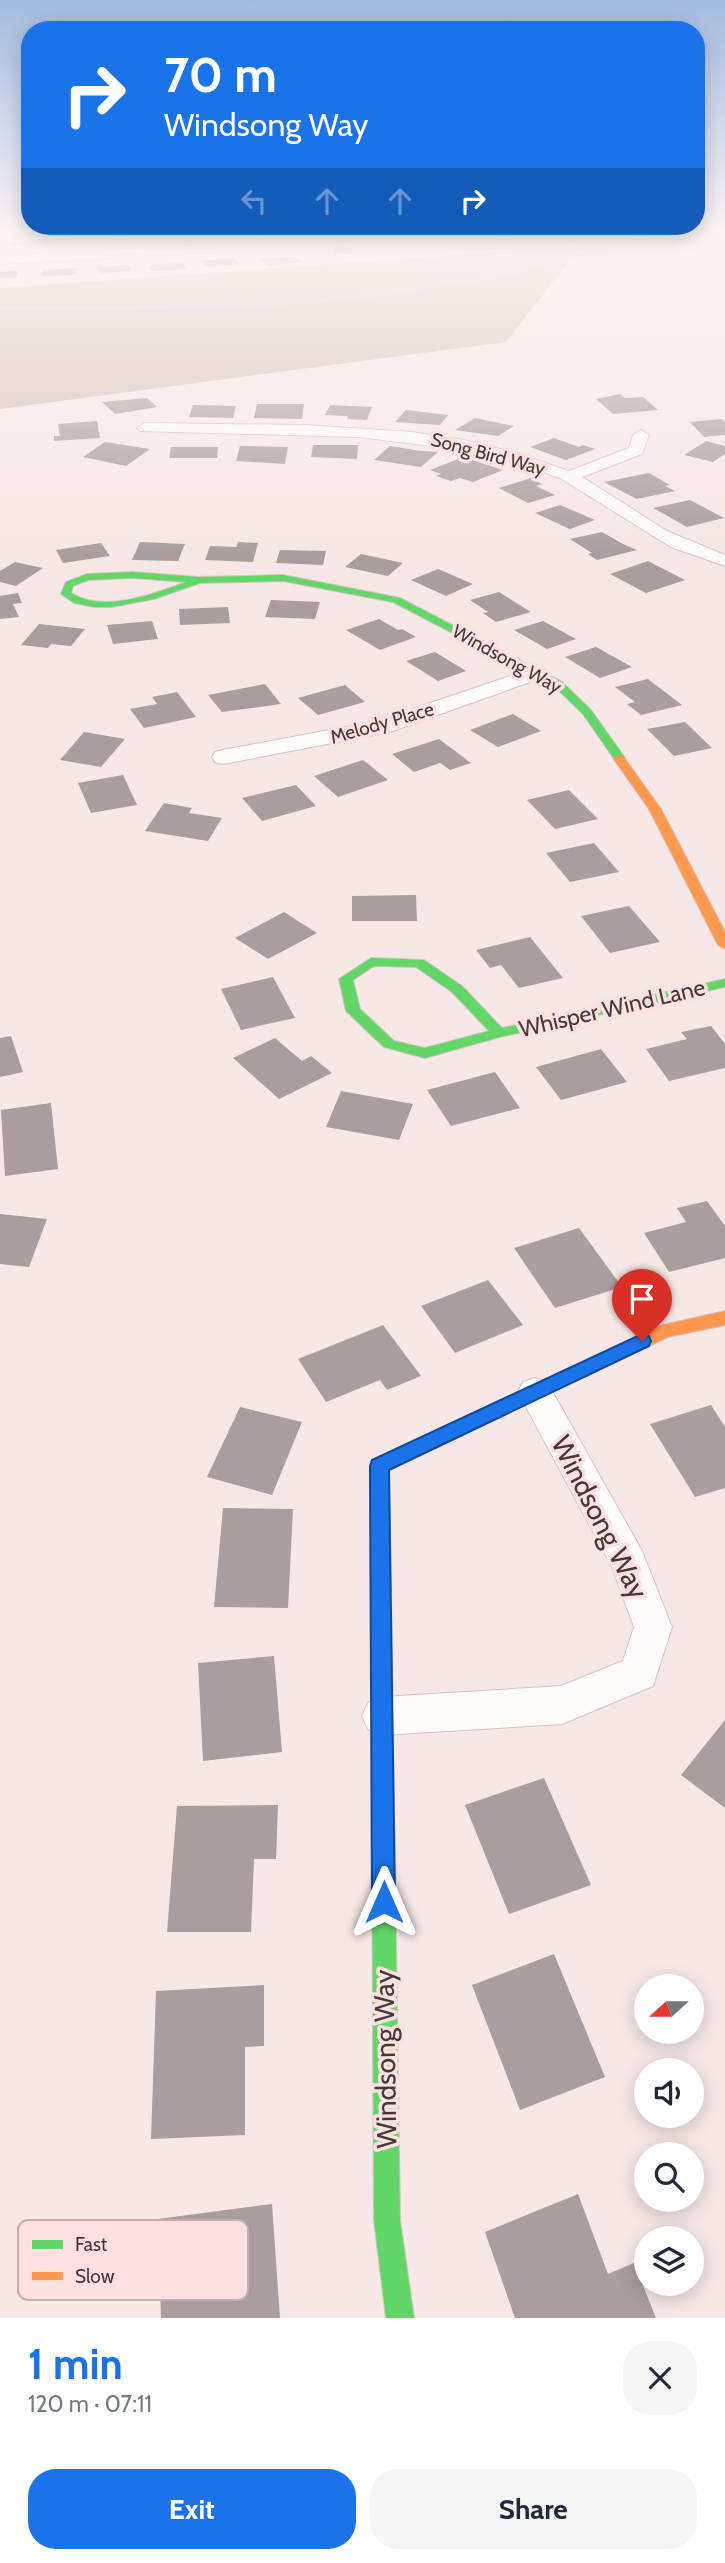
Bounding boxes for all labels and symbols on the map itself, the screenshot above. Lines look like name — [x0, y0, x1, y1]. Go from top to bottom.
street label: Song Bird Way — [428, 428, 548, 480]
street label: Windsong Way — [448, 620, 566, 699]
street label: Melody Place — [328, 697, 437, 749]
street label: Whisper Wind Lane — [516, 973, 708, 1043]
pin — [612, 1269, 672, 1341]
street label: Windsong Way — [544, 1430, 656, 1604]
position arrow — [347, 1865, 421, 1939]
street label: Windsong Way — [366, 1969, 404, 2149]
north arrow — [634, 1974, 704, 2044]
legend — [18, 2220, 248, 2300]
text: Fast — [75, 2233, 108, 2256]
text: Slow — [75, 2265, 115, 2288]

